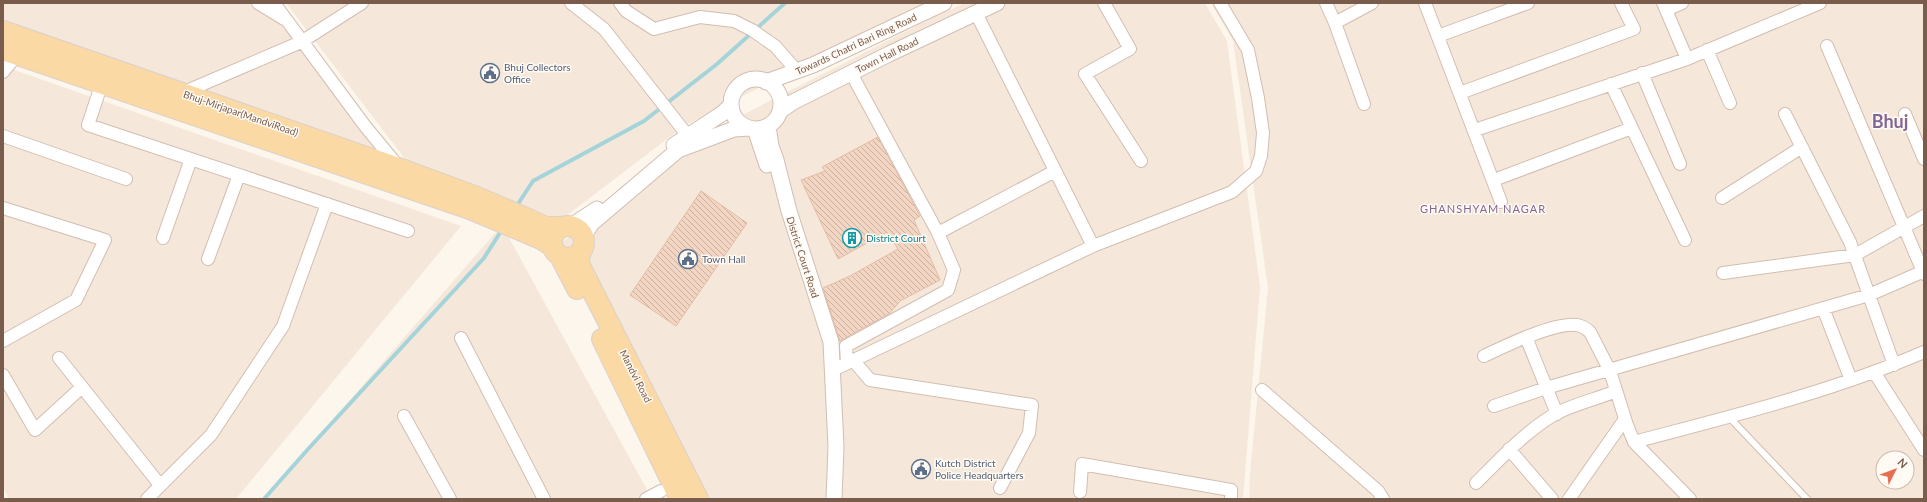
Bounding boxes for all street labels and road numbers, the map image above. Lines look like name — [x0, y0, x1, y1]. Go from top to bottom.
street label: Towards Chatri Bari Ring Road — [793, 11, 919, 77]
street label: Town Hall Road — [854, 35, 920, 75]
street label: Bhuj-Mirjapar(MandviRoad) — [182, 88, 300, 138]
street label: District Court Road — [784, 215, 822, 299]
street label: Mandvi Road — [618, 348, 654, 404]

